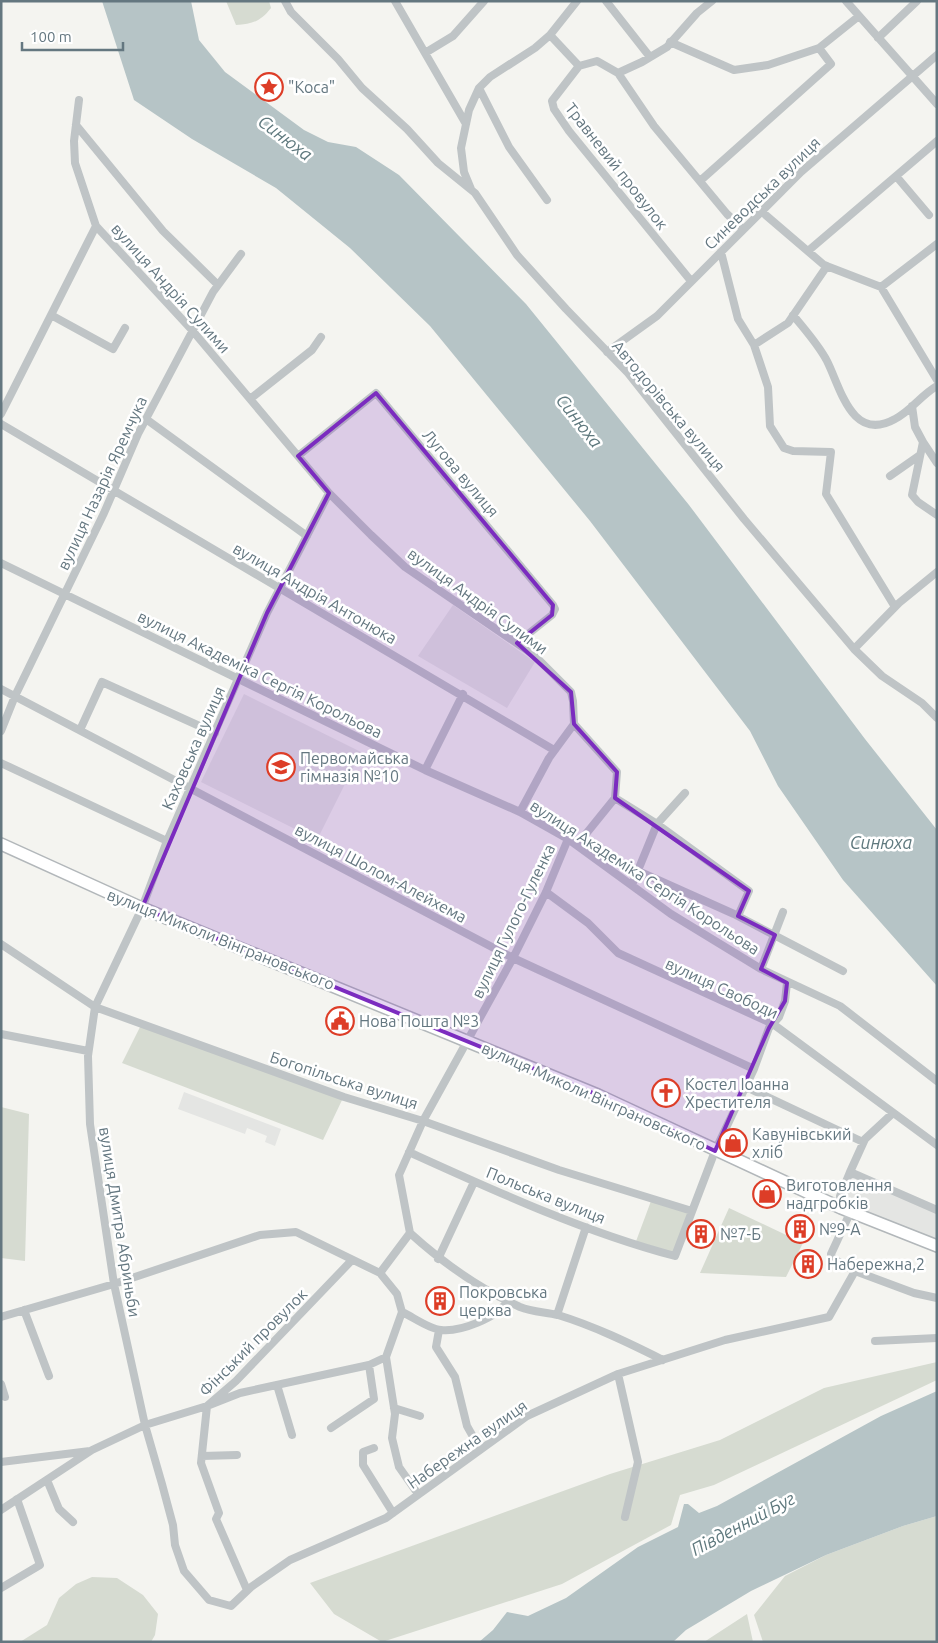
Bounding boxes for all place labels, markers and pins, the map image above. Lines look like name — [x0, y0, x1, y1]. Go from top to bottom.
place icon: "Коса" — [254, 72, 284, 102]
place label: "Коса" — [288, 78, 335, 96]
place label: Первомайська гімназія №10 — [300, 749, 409, 785]
school or university icon: Первомайська гімназія №10 — [266, 752, 296, 782]
public building icon: Нова Пошта №3 — [325, 1006, 355, 1036]
place label: Нова Пошта №3 — [359, 1012, 479, 1030]
place label: Костел Іоанна Хрестителя — [685, 1075, 789, 1111]
church icon: Костел Іоанна Хрестителя — [651, 1078, 681, 1108]
place label: Кавунівський хліб — [752, 1125, 851, 1161]
shop icon: Кавунівський хліб — [718, 1128, 748, 1158]
place label: Виготовлення надгробків — [786, 1176, 892, 1212]
shop icon: Виготовлення надгробків — [752, 1179, 782, 1209]
building icon: №9-А — [785, 1214, 815, 1244]
building icon: №7-Б — [686, 1219, 716, 1249]
place label: №9-А — [819, 1220, 861, 1238]
place label: №7-Б — [720, 1225, 761, 1243]
building icon: Набережна,2 — [793, 1249, 823, 1279]
place label: Набережна,2 — [827, 1255, 925, 1273]
place label: Покровська церква — [459, 1283, 547, 1319]
building icon: Покровська церква — [425, 1286, 455, 1316]

